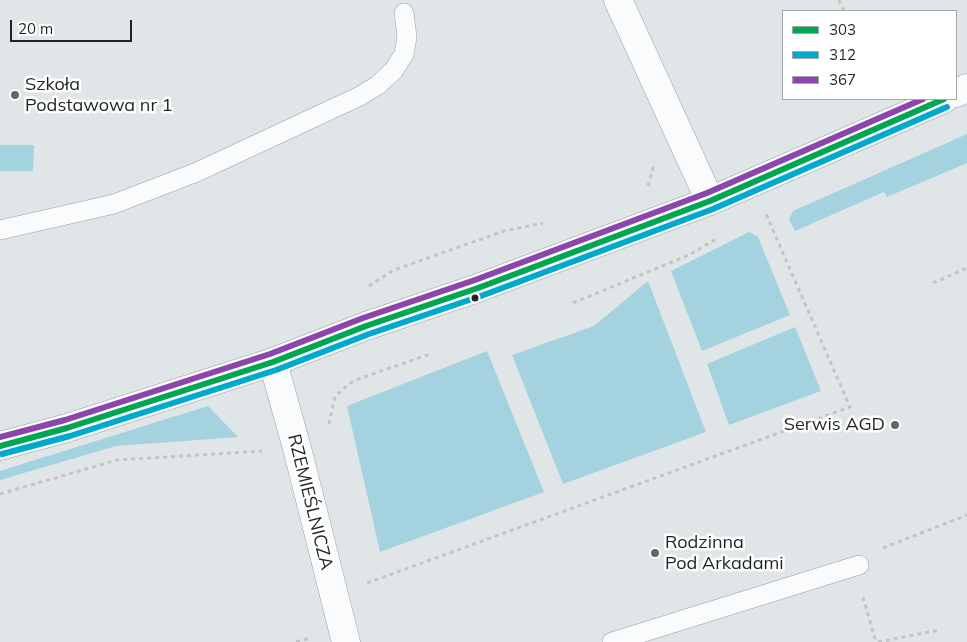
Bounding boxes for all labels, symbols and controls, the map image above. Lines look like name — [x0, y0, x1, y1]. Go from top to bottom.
scale bar — [12, 10, 135, 42]
legend — [782, 10, 957, 100]
text: 20 m — [18, 19, 53, 38]
text: 303 — [829, 20, 856, 39]
text: 312 — [829, 45, 856, 64]
text: 367 — [829, 70, 856, 89]
place label: Szkoła Podstawowa nr 1 — [25, 74, 172, 116]
marker: Szkoła Podstawowa nr 1 — [9, 89, 21, 101]
unlabelled marker — [470, 293, 480, 303]
place label: Serwis AGD — [784, 414, 885, 436]
marker: Serwis AGD — [889, 419, 901, 431]
street label: RZEMIEŚLNICZA — [283, 432, 337, 572]
place label: Rodzinna Pod Arkadami — [665, 532, 784, 574]
marker: Rodzinna Pod Arkadami — [649, 547, 661, 559]

